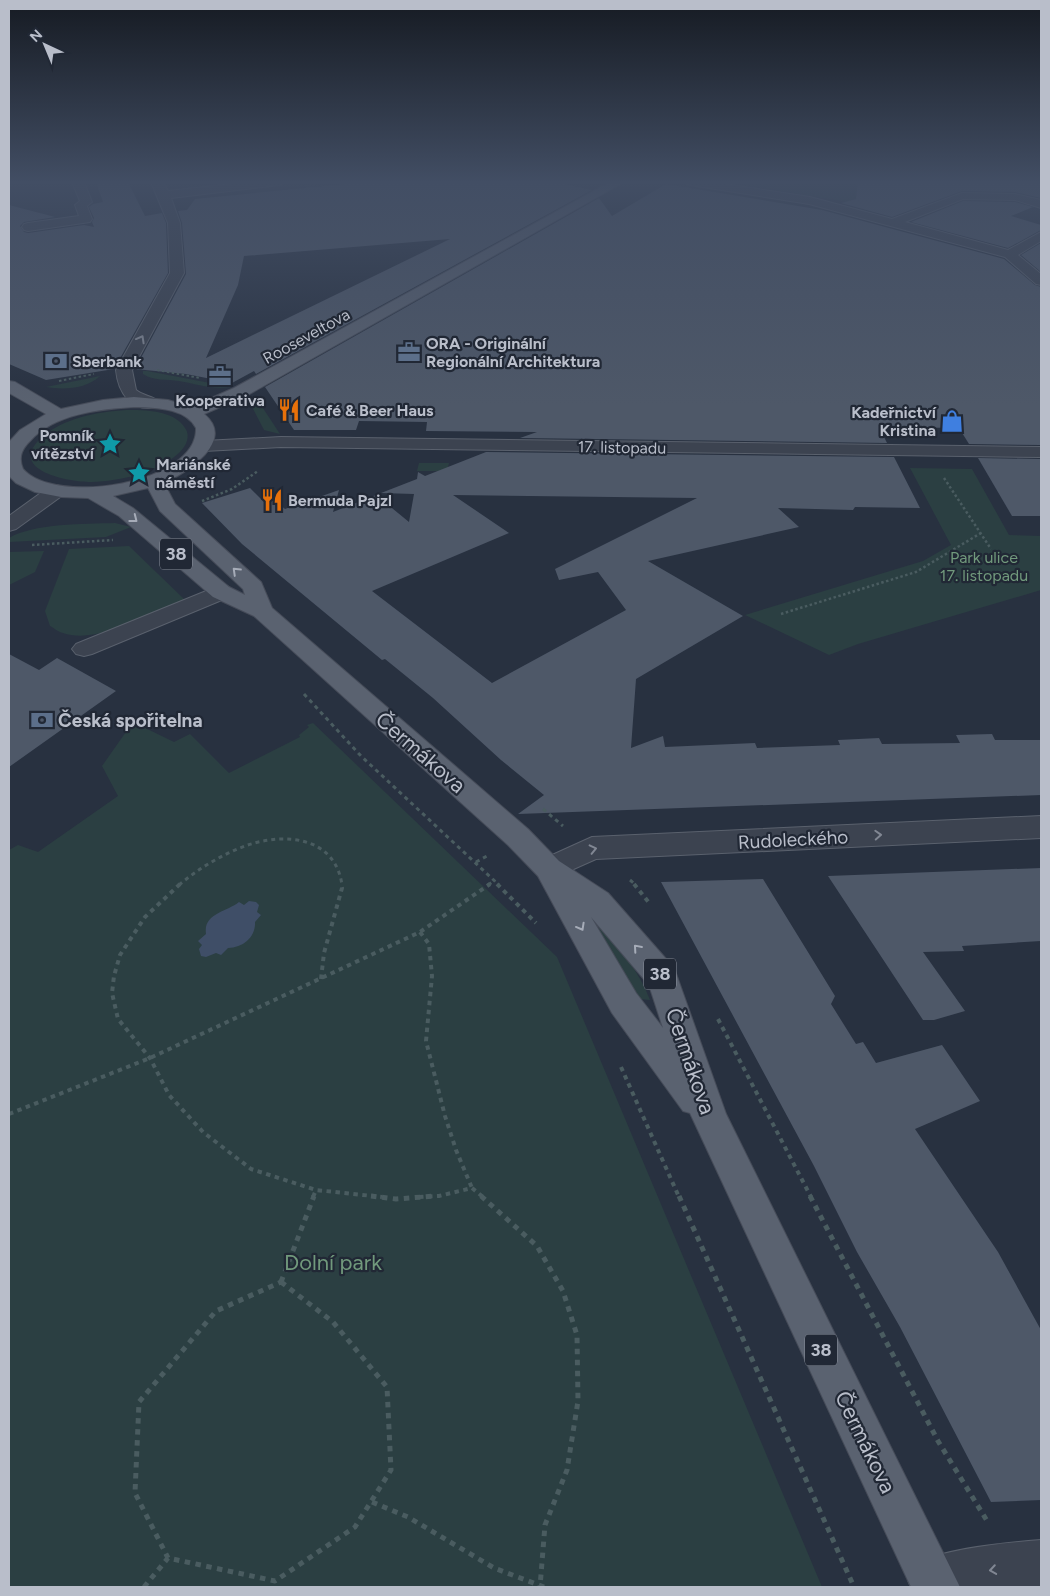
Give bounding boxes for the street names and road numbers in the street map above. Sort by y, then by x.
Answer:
street label: Rooseveltova [260,305,353,368]
street label: 17. listopadu [578,437,666,458]
road number: 38 [160,538,192,570]
street label: Čermákova [370,706,471,799]
street label: Rudoleckého [737,825,849,854]
road number: 38 [644,959,676,990]
street label: Čermákova [660,1005,721,1118]
road number: 38 [805,1334,837,1366]
street label: Čermákova [829,1387,902,1498]

